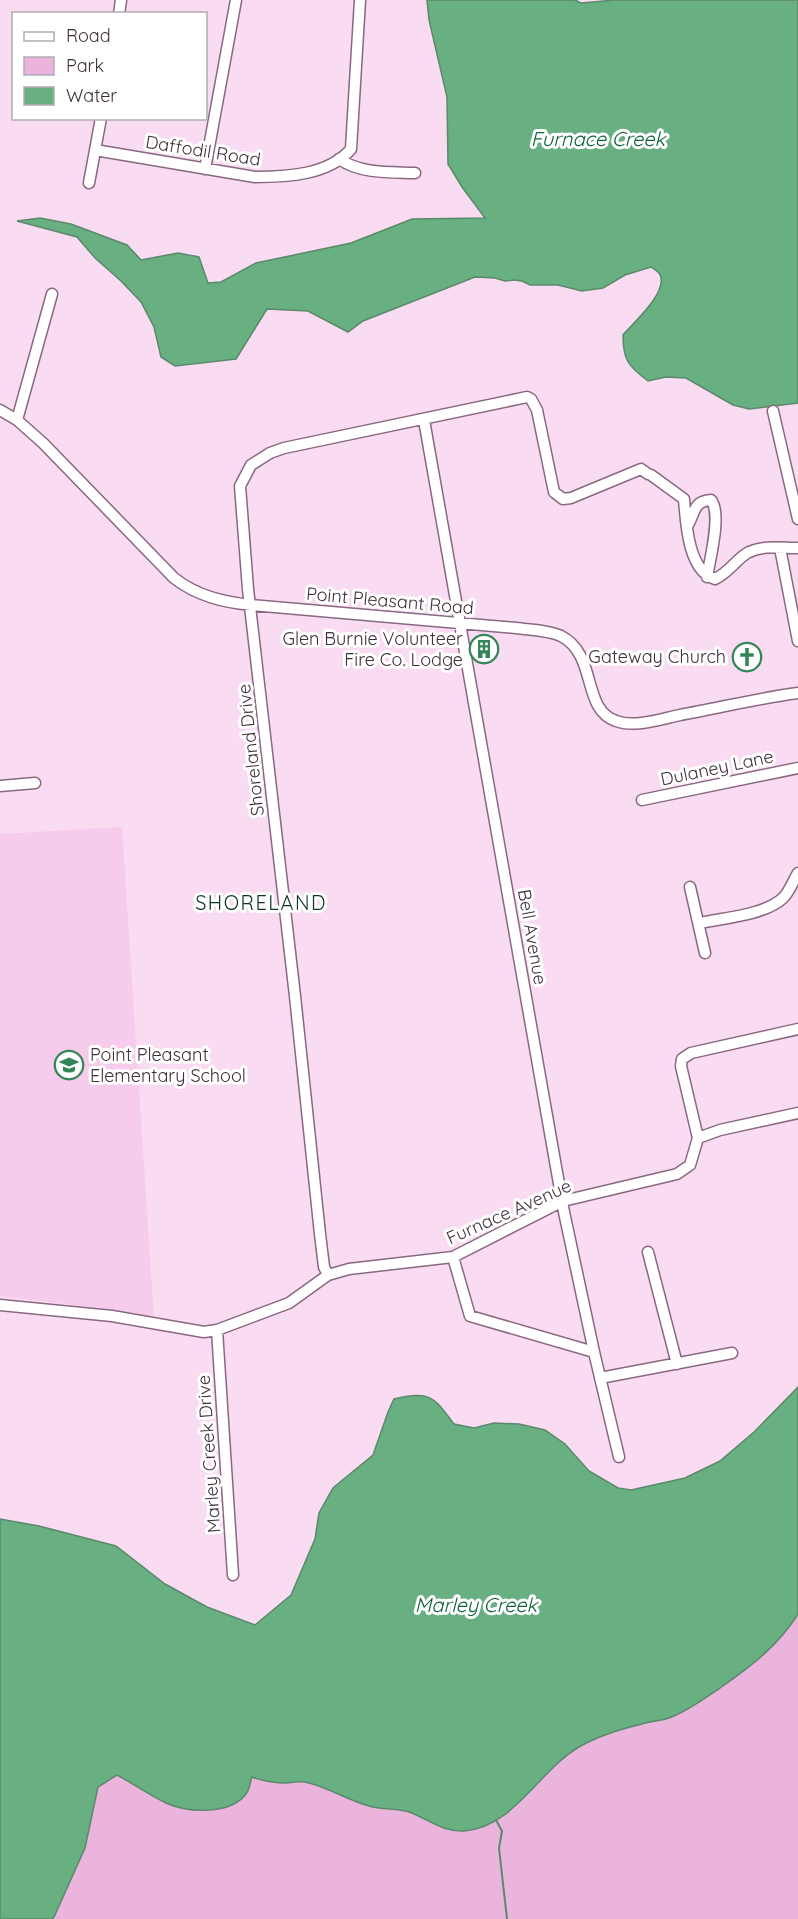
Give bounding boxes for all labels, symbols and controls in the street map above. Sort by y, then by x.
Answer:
legend [12,12,207,120]
text: Road [66,24,111,47]
text: Park [66,54,104,77]
text: Water [66,84,117,107]
water label: Furnace Creek [531,126,668,151]
street label: Daffodil Road [144,130,262,171]
street label: Point Pleasant Road [305,582,475,619]
place label: Glen Burnie Volunteer Fire Co. Lodge [282,627,463,671]
building icon: Glen Burnie Volunteer Fire Co. Lodge [468,633,500,665]
church icon: Gateway Church [731,641,763,673]
place label: Gateway Church [588,645,726,668]
street label: Shoreland Drive [232,683,269,817]
street label: Dulaney Lane [658,744,775,791]
street label: Bell Avenue [513,887,552,986]
district label: SHORELAND [195,890,327,915]
place label: Point Pleasant Elementary School [90,1043,246,1087]
school or university icon: Point Pleasant Elementary School [53,1049,85,1081]
street label: Furnace Avenue [443,1174,575,1249]
street label: Marley Creek Drive [192,1374,225,1534]
water label: Marley Creek [415,1592,539,1617]

